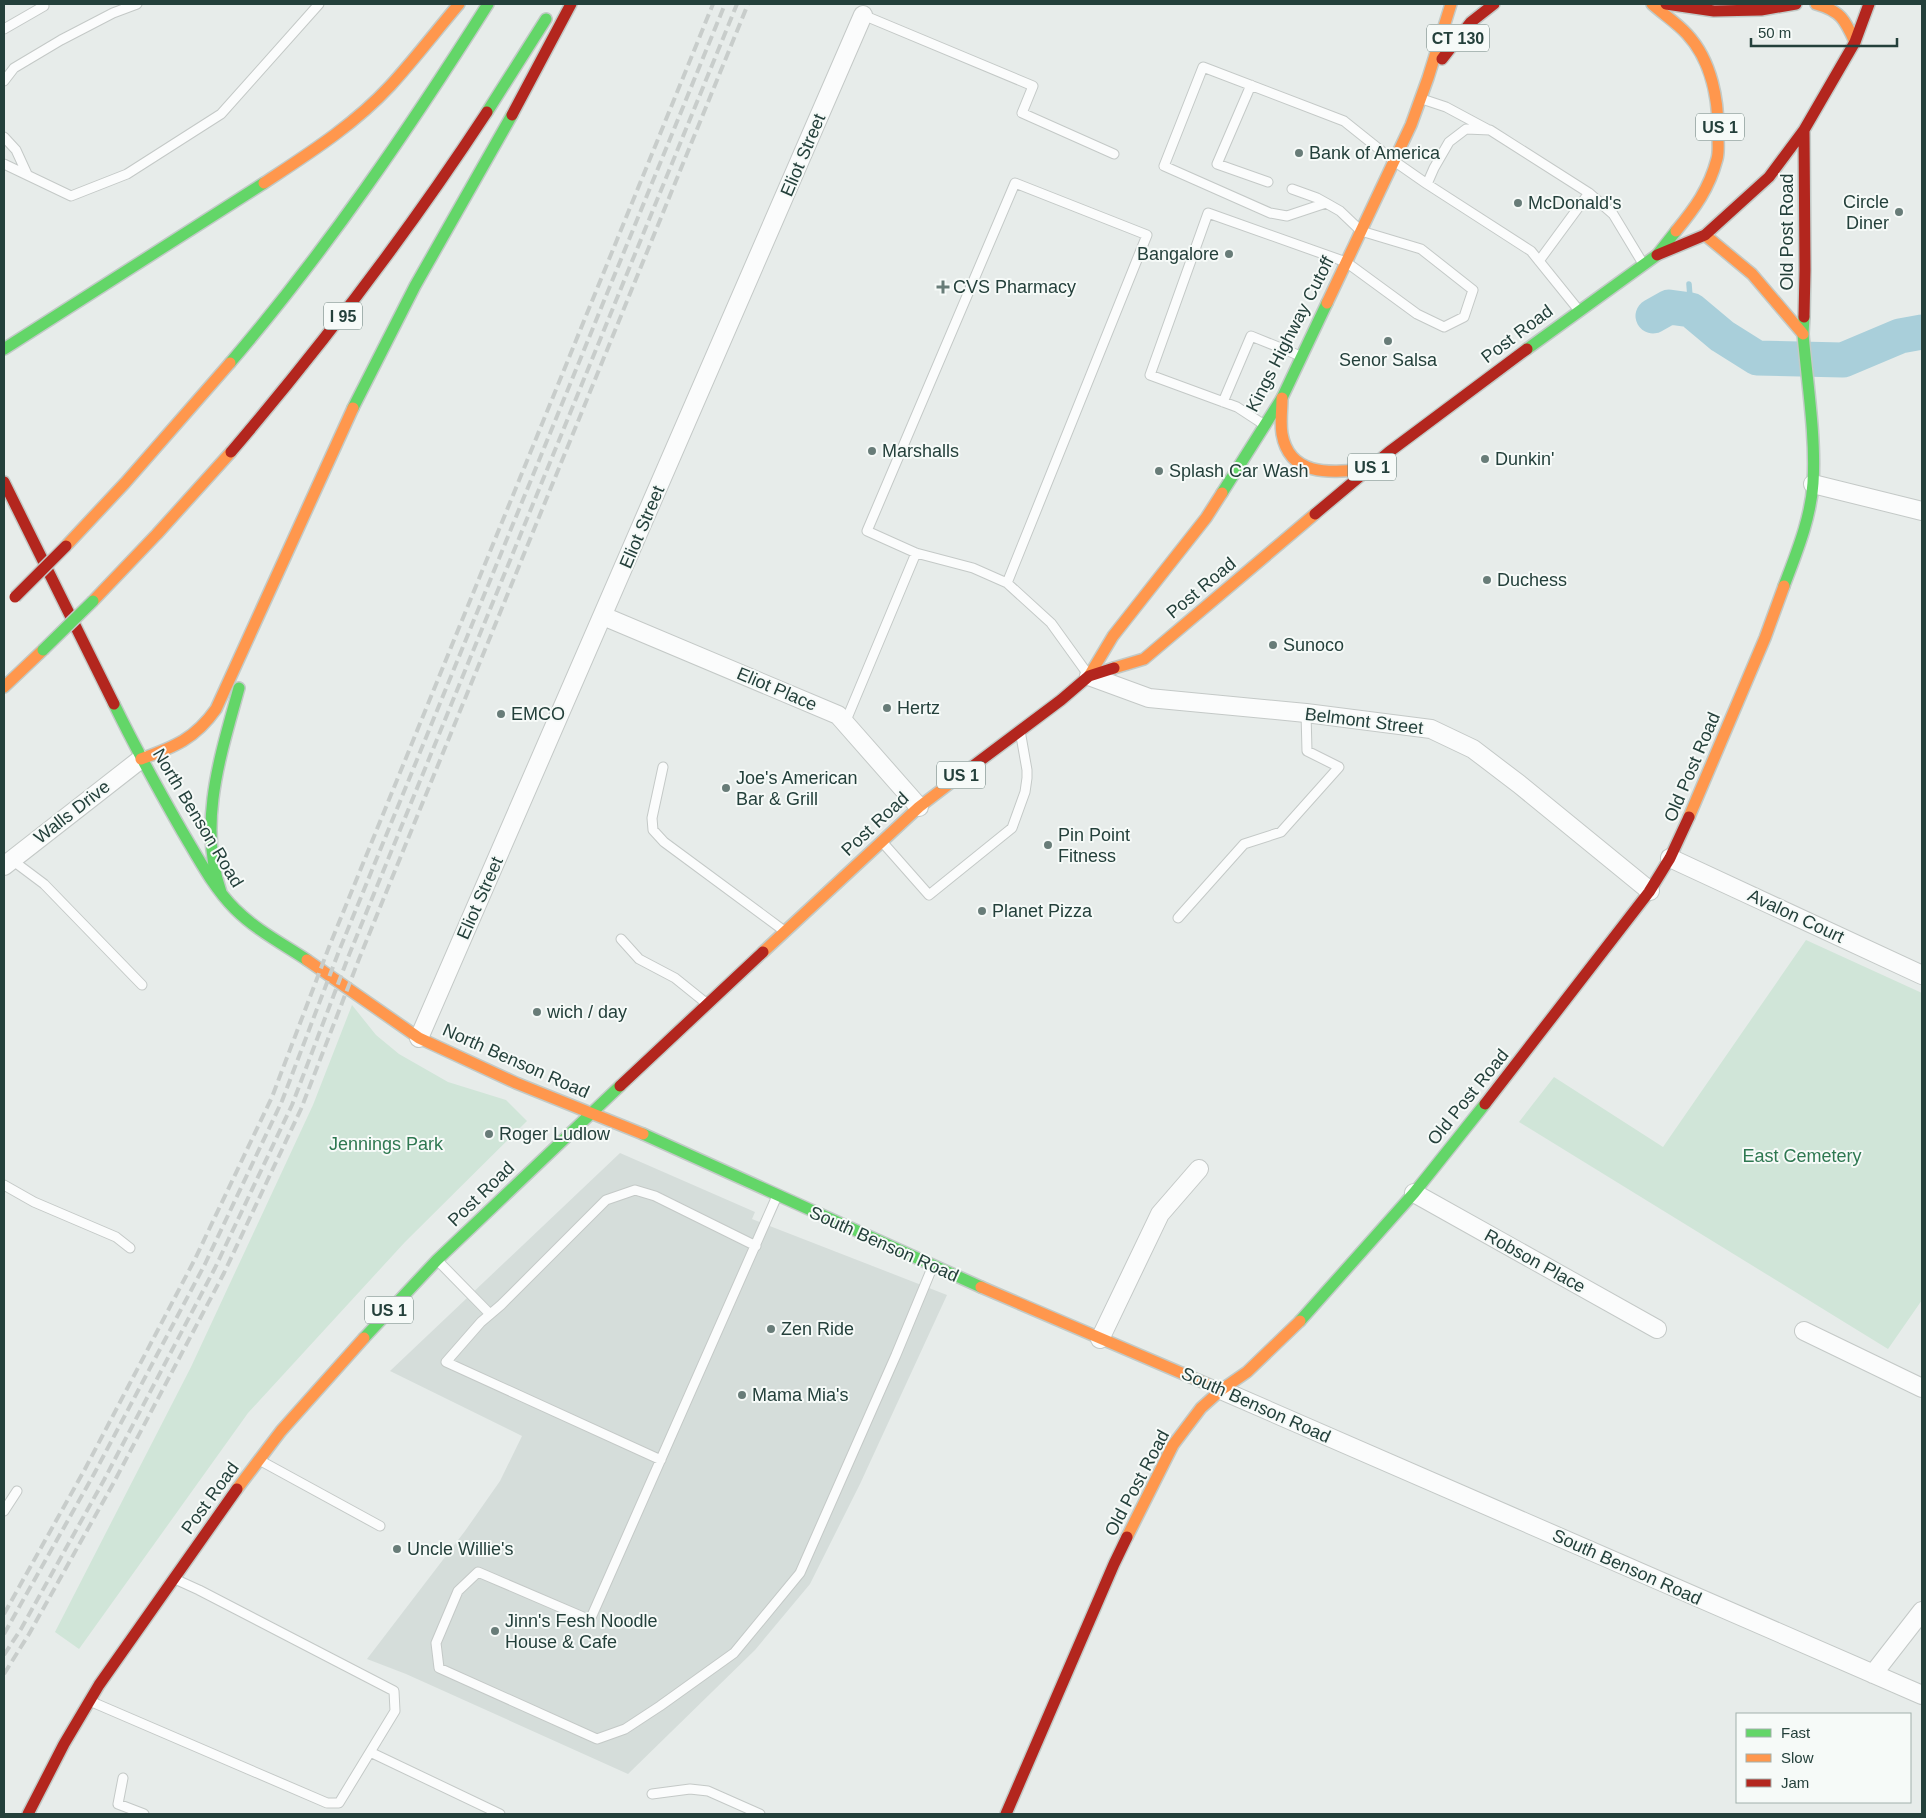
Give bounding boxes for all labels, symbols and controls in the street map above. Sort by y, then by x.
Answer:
scale bar [1751,15,1897,47]
road number: CT 130 [1427,24,1489,52]
text: 50 m [1758,24,1791,41]
street label: Eliot Street [777,111,829,199]
road number: US 1 [1696,114,1744,140]
place label: Bank of America [1309,143,1441,163]
marker: Bank of America [1293,147,1305,159]
street label: Old Post Road [1777,173,1797,291]
place label: Circle Diner [1843,192,1889,233]
place label: McDonald's [1528,193,1621,213]
marker: McDonald's [1512,197,1524,209]
marker: Circle Diner [1893,206,1905,218]
place label: Bangalore [1137,244,1219,264]
marker: Bangalore [1223,248,1235,260]
street label: Kings Highway Cutoff [1242,252,1338,415]
place label: CVS Pharmacy [953,277,1076,297]
marker: CVS Pharmacy [937,281,949,293]
street label: Post Road [1477,301,1557,367]
road number: I 95 [324,302,362,330]
marker: Senor Salsa [1382,335,1394,347]
place label: Senor Salsa [1339,350,1438,370]
place label: Marshalls [882,441,959,461]
marker: Marshalls [866,445,878,457]
place label: Dunkin' [1495,449,1554,469]
marker: Dunkin' [1479,453,1491,465]
road number: US 1 [1348,454,1396,481]
place label: Splash Car Wash [1169,461,1308,481]
marker: Splash Car Wash [1153,465,1165,477]
street label: Eliot Street [616,483,668,571]
street label: Post Road [1162,553,1240,623]
place label: Duchess [1497,570,1567,590]
marker: Duchess [1481,574,1493,586]
place label: Sunoco [1283,635,1344,655]
marker: Sunoco [1267,639,1279,651]
street label: Eliot Place [734,663,820,715]
place label: Hertz [897,698,940,718]
marker: Hertz [881,702,893,714]
place label: EMCO [511,704,565,724]
street label: Belmont Street [1304,704,1424,738]
marker: EMCO [495,708,507,720]
street label: Old Post Road [1660,709,1724,825]
street label: North Benson Road [149,745,247,891]
road number: US 1 [937,762,985,788]
place label: Joe's American Bar & Grill [736,768,858,809]
street label: Walls Drive [30,776,114,848]
marker: Joe's American Bar & Grill [720,782,732,794]
street label: Post Road [837,788,913,860]
place label: Pin Point Fitness [1058,825,1130,866]
marker: Pin Point Fitness [1042,839,1054,851]
street label: Eliot Street [453,854,507,942]
street label: Avalon Court [1745,885,1847,947]
place label: Planet Pizza [992,901,1093,921]
marker: Planet Pizza [976,905,988,917]
place label: wich / day [546,1002,627,1022]
marker: wich / day [531,1006,543,1018]
street label: North Benson Road [440,1020,592,1102]
street label: Old Post Road [1423,1045,1513,1149]
place label: Roger Ludlow [499,1124,611,1144]
marker: Roger Ludlow [483,1128,495,1140]
park label: Jennings Park [329,1134,444,1154]
park label: East Cemetery [1742,1146,1862,1166]
street label: Post Road [444,1158,518,1230]
street label: South Benson Road [806,1202,962,1286]
street label: Robson Place [1481,1225,1589,1297]
road number: US 1 [365,1296,413,1324]
place label: Zen Ride [781,1319,854,1339]
marker: Zen Ride [765,1323,777,1335]
street label: South Benson Road [1178,1363,1334,1447]
place label: Mama Mia's [752,1385,848,1405]
marker: Mama Mia's [736,1389,748,1401]
street label: Old Post Road [1101,1427,1173,1539]
street label: Post Road [177,1458,243,1538]
street label: South Benson Road [1549,1525,1705,1609]
place label: Uncle Willie's [407,1539,513,1559]
marker: Uncle Willie's [391,1543,403,1555]
place label: Jinn's Fesh Noodle House & Cafe [505,1611,658,1652]
marker: Jinn's Fesh Noodle House & Cafe [489,1625,501,1637]
legend [1736,1713,1911,1803]
text: Fast [1781,1724,1811,1741]
text: Slow [1781,1749,1814,1766]
text: Jam [1781,1774,1809,1791]

